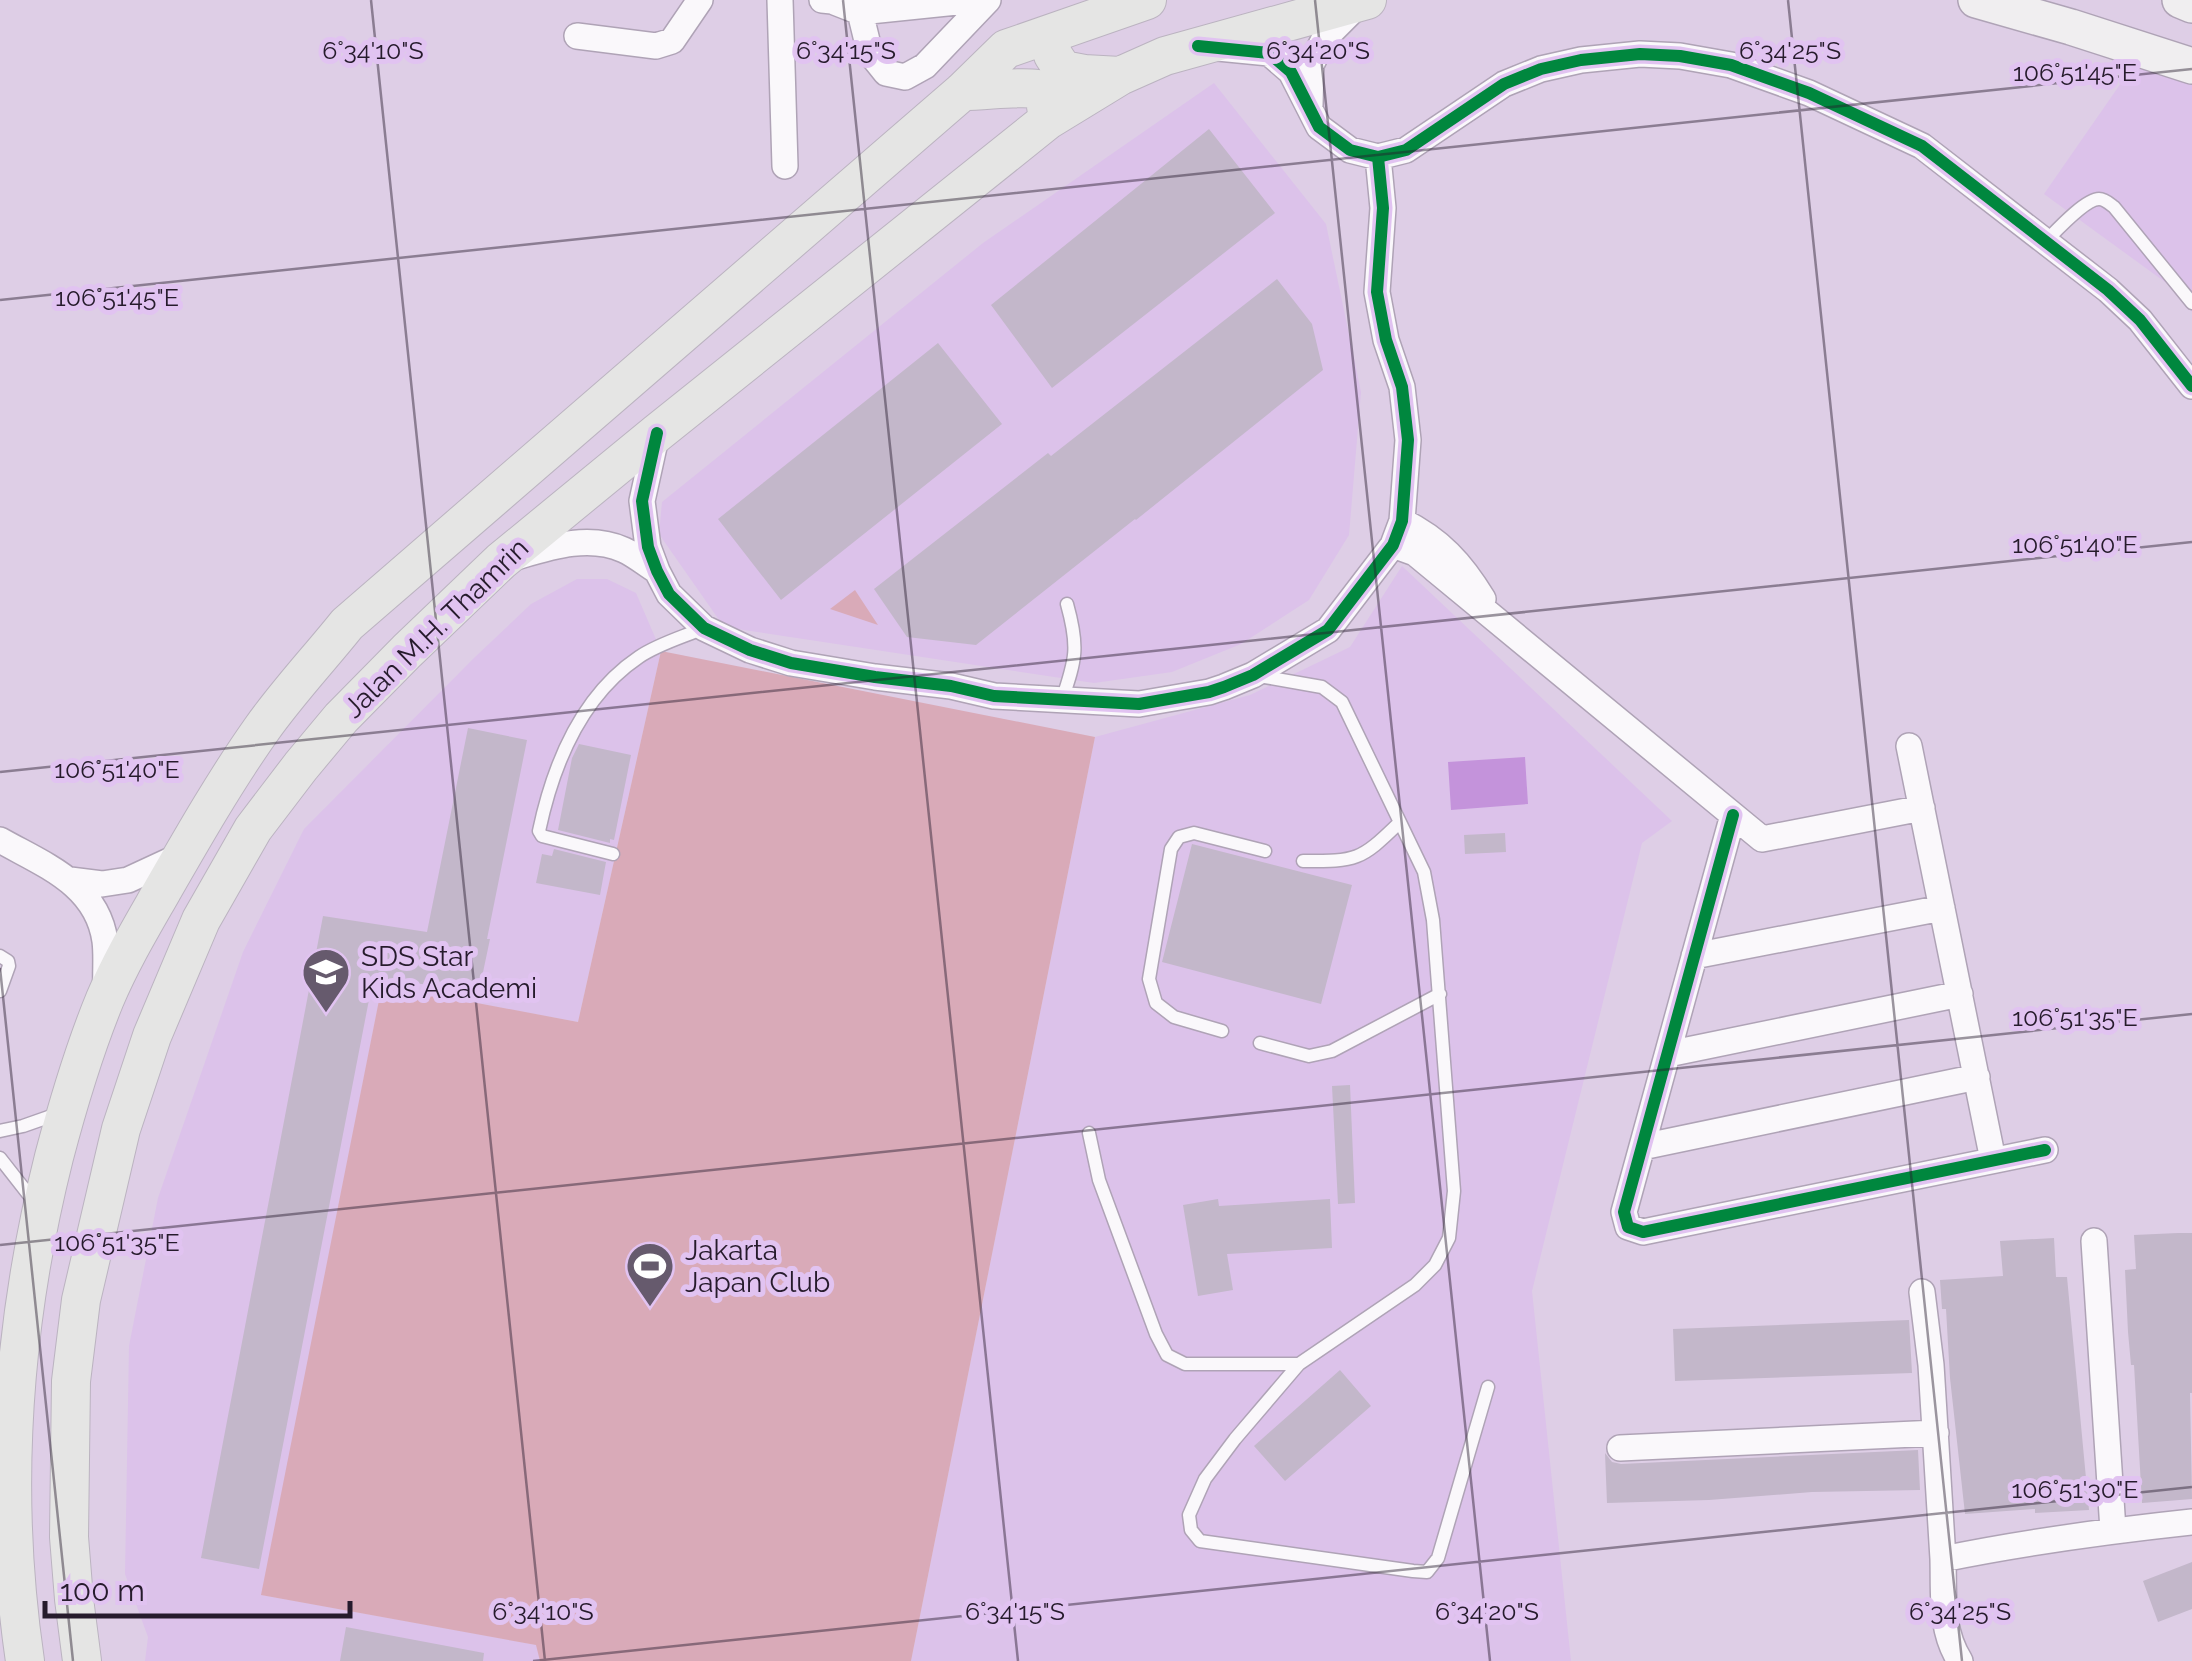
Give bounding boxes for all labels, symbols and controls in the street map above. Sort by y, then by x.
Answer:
text: 6°34'10"S [322,35,424,65]
text: 6°34'15"S [796,35,896,65]
text: 6°34'20"S [1266,35,1370,65]
text: 6°34'25"S [1739,35,1841,65]
text: 106°51'45"E [2013,57,2137,87]
text: 106°51'45"E [55,282,179,312]
text: 106°51'40"E [2012,529,2138,559]
street label: Jalan M.H. Thamrin [337,532,535,724]
text: 106°51'40"E [54,754,180,784]
place label: SDS Star Kids Academi [361,940,537,1005]
school or university icon: SDS Star Kids Academi [300,946,352,1014]
text: 106°51'35"E [2012,1002,2138,1032]
text: 106°51'35"E [54,1227,180,1257]
place label: Jakarta Japan Club [685,1234,830,1299]
sports icon: Jakarta Japan Club [624,1240,676,1308]
text: 106°51'30"E [2012,1474,2138,1504]
scale bar [45,1556,350,1618]
text: 100 m [60,1573,145,1608]
text: 6°34'10"S [492,1596,594,1626]
text: 6°34'15"S [965,1596,1065,1626]
text: 6°34'20"S [1435,1596,1539,1626]
text: 6°34'25"S [1909,1596,2011,1626]

